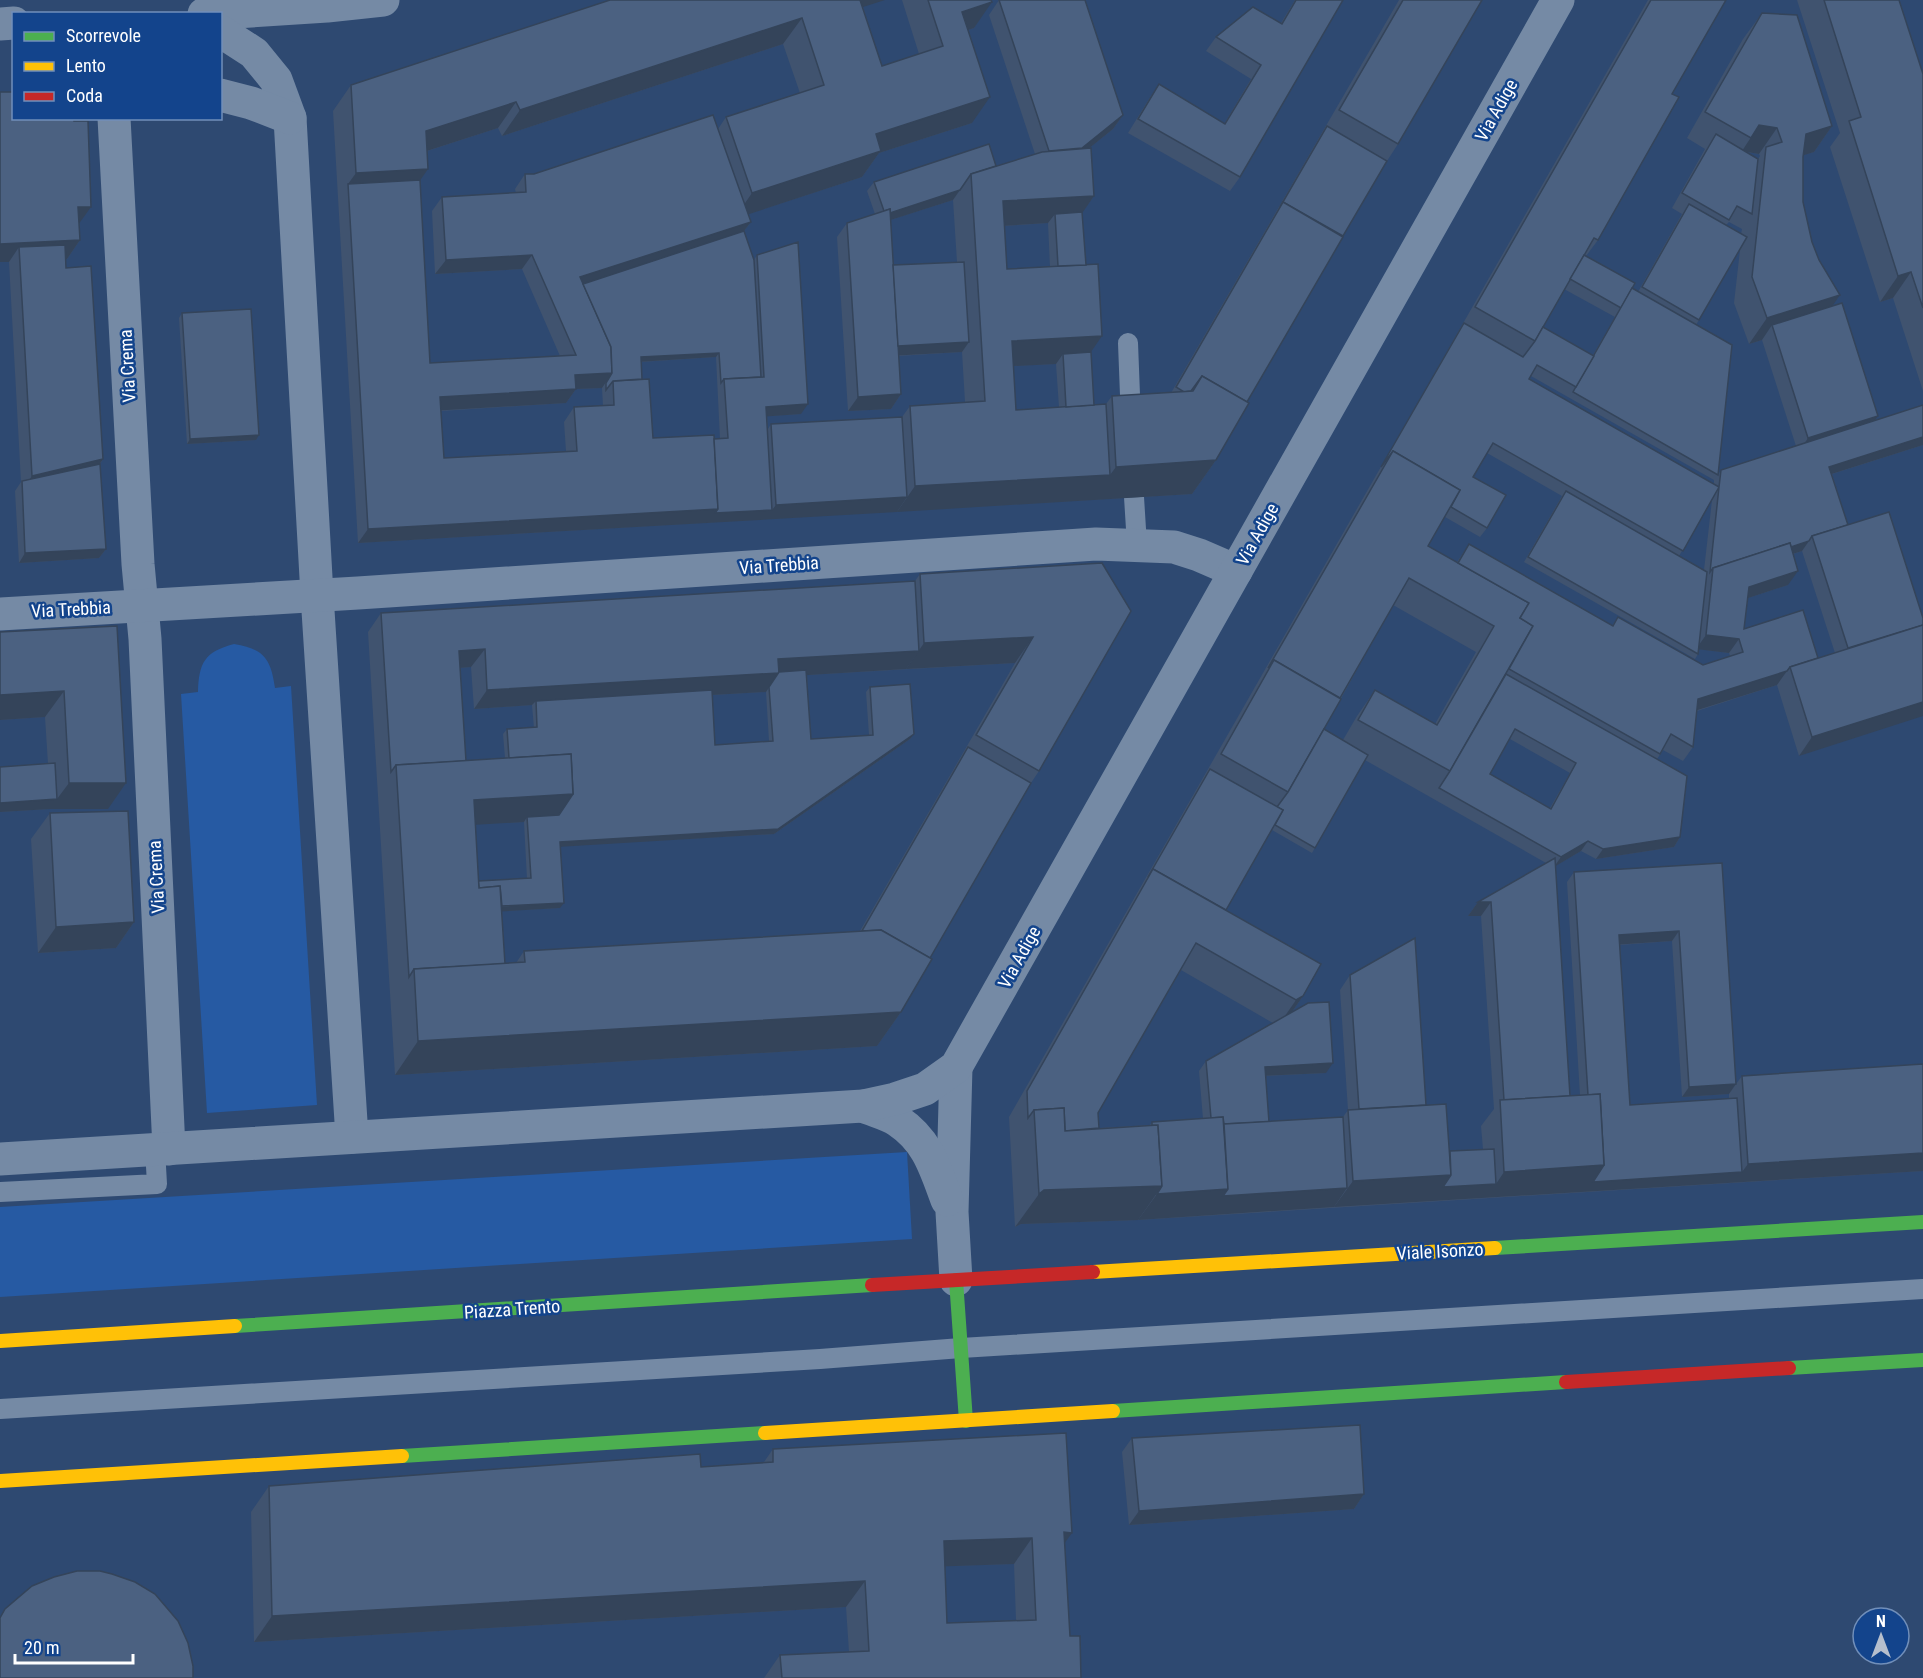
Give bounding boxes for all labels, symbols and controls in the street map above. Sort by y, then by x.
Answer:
legend [12,12,222,120]
text: Scorrevole [66,25,141,46]
text: Lento [66,55,106,76]
street label: Via Adige [1470,75,1522,145]
text: Coda [66,85,103,106]
street label: Via Crema [115,329,139,403]
street label: Via Adige [1231,499,1283,569]
street label: Via Trebbia [739,552,819,578]
street label: Via Trebbia [31,596,111,622]
street label: Via Crema [144,840,168,914]
street label: Via Adige [993,922,1045,992]
street label: Viale Isonzo [1396,1238,1484,1264]
street label: Piazza Trento [463,1295,561,1323]
north arrow [1851,1606,1911,1666]
text: N [1876,1612,1886,1631]
scale bar [15,1627,134,1665]
text: 20 m [24,1637,59,1658]

